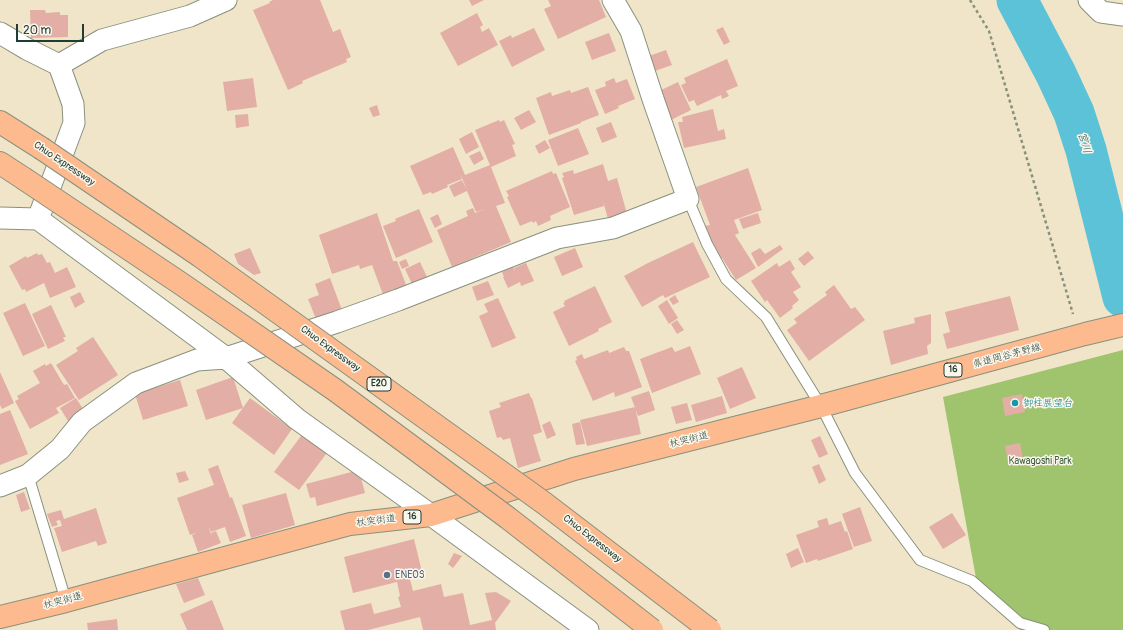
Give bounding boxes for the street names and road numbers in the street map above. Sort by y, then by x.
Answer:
street label: Chuo Expressway [31,139,97,189]
street label: Chuo Expressway [298,323,362,375]
street label: 県道岡谷茅野線 [972,341,1042,371]
road number: 16 [944,363,962,377]
road number: E20 [367,377,391,391]
street label: 杖突街道 [668,429,710,451]
road number: 16 [403,510,421,524]
street label: Chuo Expressway [560,512,624,566]
street label: 杖突街道 [355,513,397,529]
street label: 杖突街道 [42,590,84,612]

